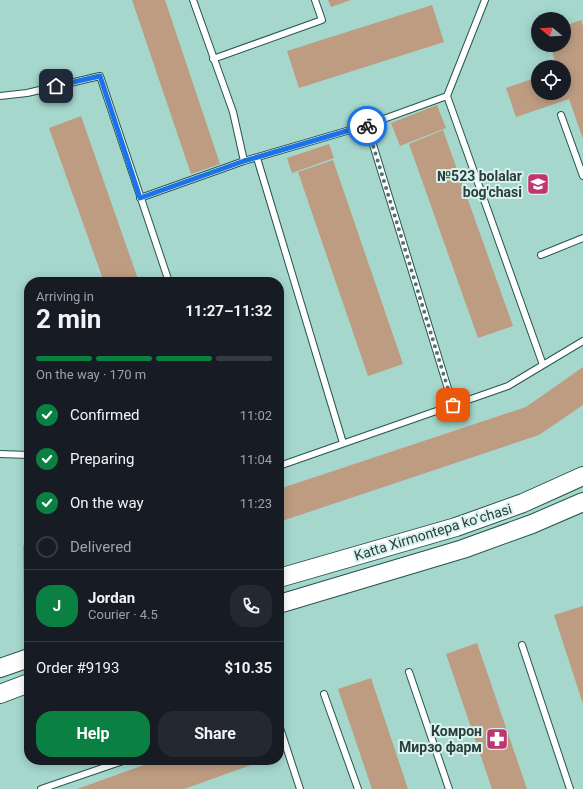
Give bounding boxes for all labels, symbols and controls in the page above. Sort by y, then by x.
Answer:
north arrow [531,12,571,52]
map controls [531,12,571,100]
button: locate [531,60,571,100]
pin [39,69,73,103]
icon: home [45,75,67,97]
courier [347,106,387,146]
icon: bike [356,115,378,137]
place label: №523 bolalar bog'chasi [437,168,522,200]
school or university icon: №523 bolalar bog'chasi [525,171,551,197]
text: Arriving in [36,289,94,304]
text: 11:27–11:32 [185,302,272,320]
text: 2 min [36,304,101,334]
text: On the way · 170 m [36,367,146,382]
pin [436,388,470,422]
icon: bag [442,394,464,416]
icon: check [36,404,58,426]
text: Confirmed [70,406,140,424]
text: 11:02 [240,408,272,423]
icon: check [36,448,58,470]
text: Preparing [70,450,134,468]
text: 11:04 [240,452,272,467]
icon: check [36,492,58,514]
text: On the way [70,494,144,512]
text: 11:23 [240,496,272,511]
street label: Katta Xirmontepa koʻchasi [352,500,514,564]
text: Delivered [70,538,132,556]
button: phone [230,585,272,627]
text: Jordan [88,589,135,607]
text: J [53,597,61,615]
text: Courier · 4.5 [88,607,158,622]
text: Order #9193 [36,659,119,677]
text: $10.35 [225,659,272,677]
button: Help [36,711,150,757]
button: Share [158,711,272,757]
place label: Комрон Мирзо фарм [399,723,482,755]
pharmacy icon: Комрон Мирзо фарм [484,726,510,752]

